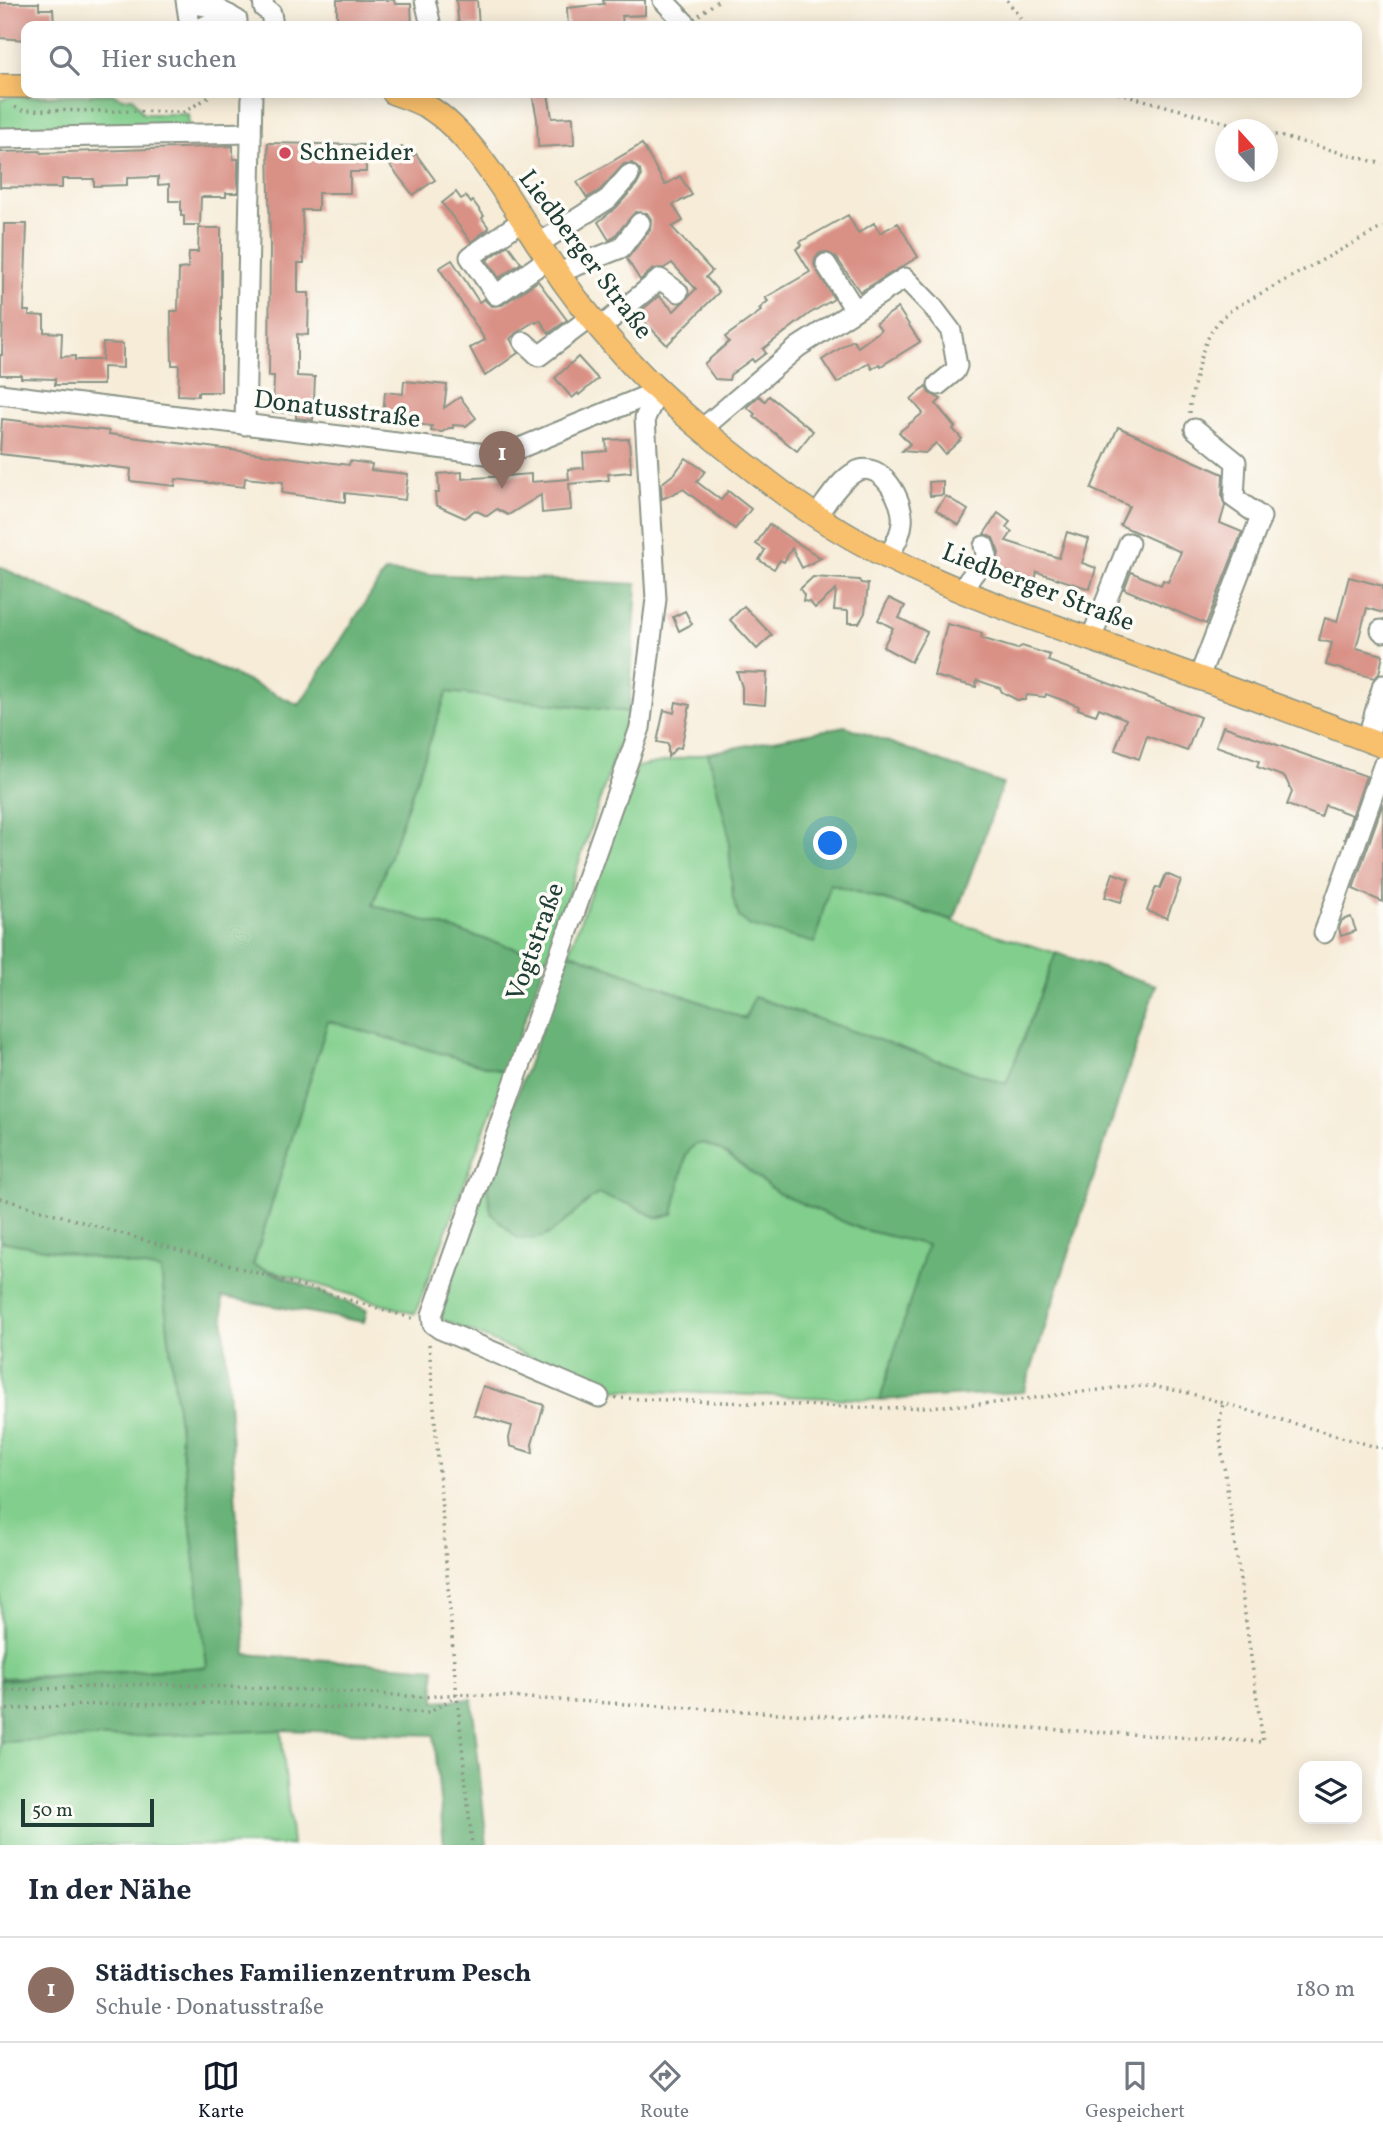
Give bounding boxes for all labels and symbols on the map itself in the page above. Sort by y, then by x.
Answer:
north arrow [1215,119,1278,182]
place label: Schneider [299,135,413,171]
marker: Schneider [277,145,293,161]
street label: Liedberger Straße [509,163,661,347]
street label: Donatusstraße [252,382,422,438]
pin: 1 [479,431,525,489]
street label: Liedberger Straße [936,535,1140,641]
your location [813,826,847,860]
street label: Vogtstraße [498,878,574,1006]
scale bar [21,1796,154,1828]

